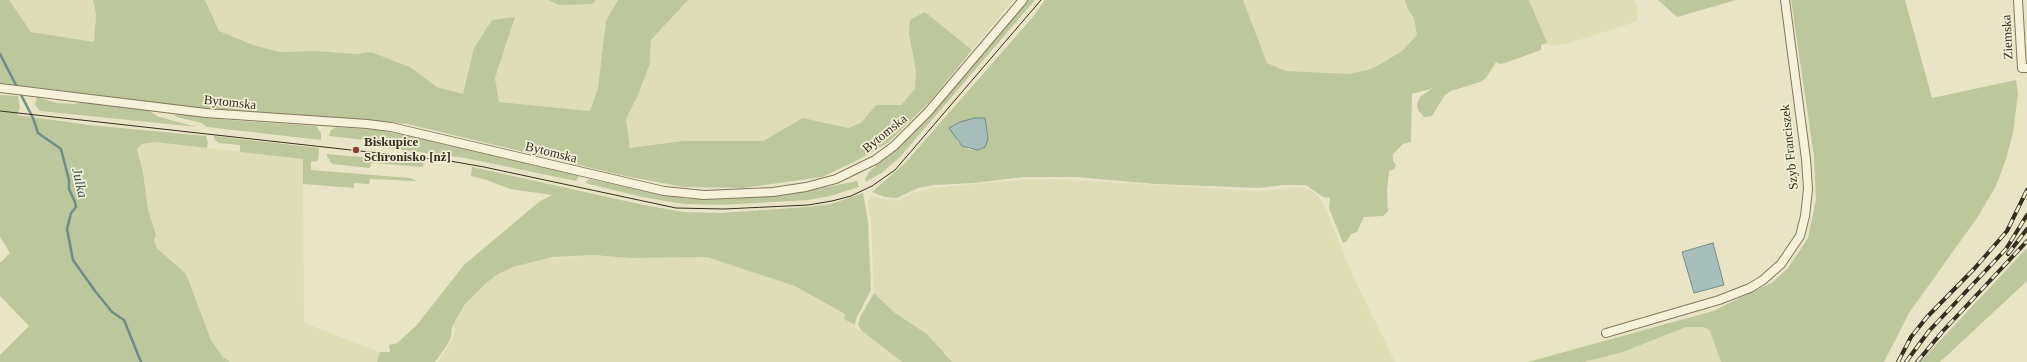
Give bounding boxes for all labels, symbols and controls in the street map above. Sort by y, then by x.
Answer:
street label: Ziemska [1999,14,2017,60]
street label: Bytomska [203,92,257,114]
street label: Szyb Franciszek [1778,104,1802,190]
street label: Bytomska [860,111,910,157]
place label: Biskupice Schronisko [nż] [364,135,451,166]
street label: Bytomska [524,139,578,167]
marker: Biskupice Schronisko [nż] [351,145,361,155]
water label: Julka [67,166,91,200]

